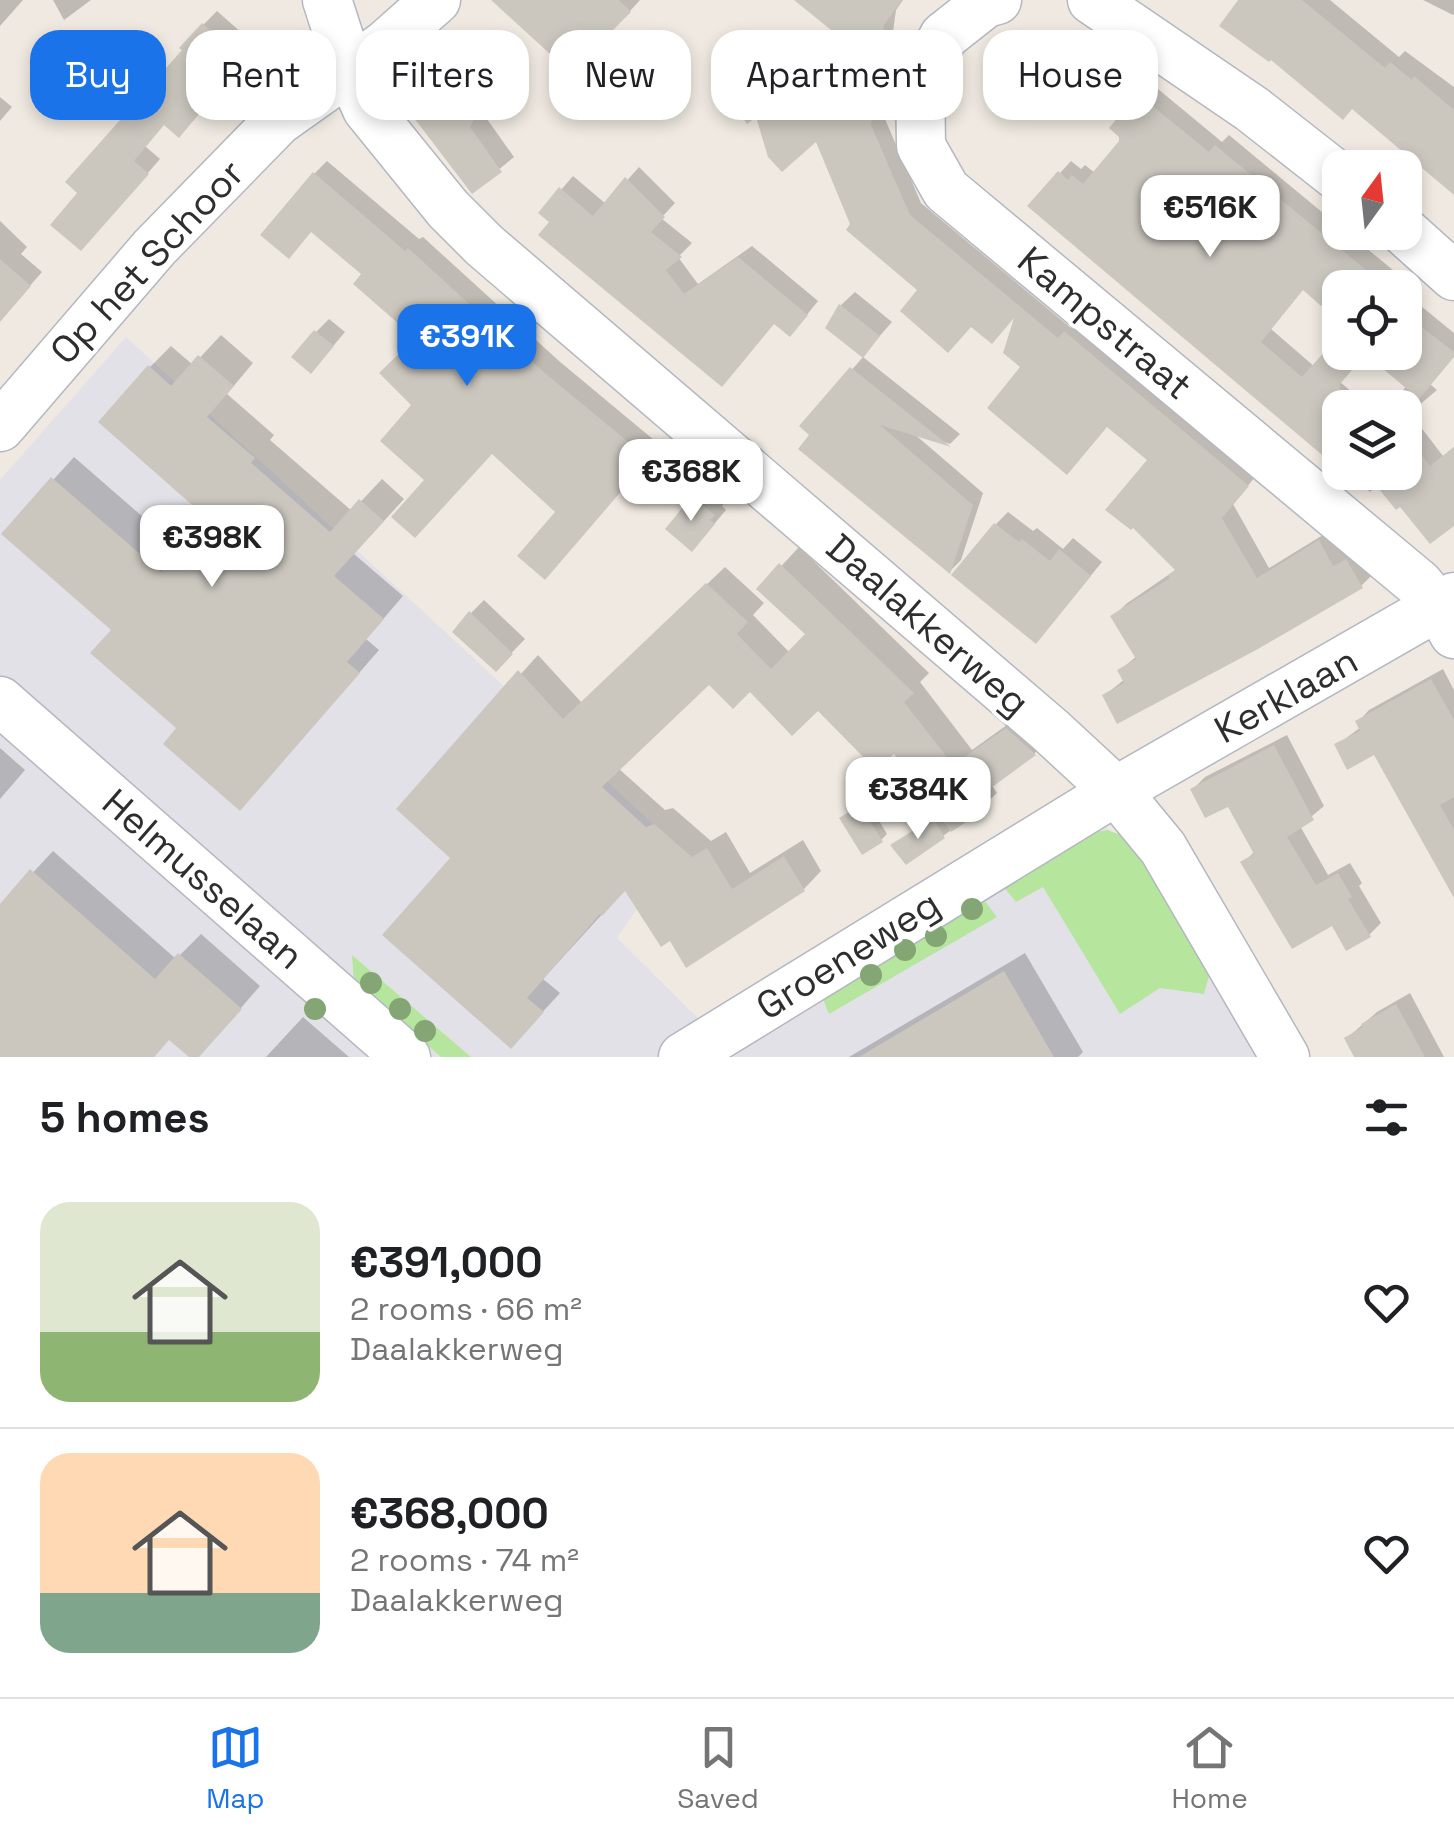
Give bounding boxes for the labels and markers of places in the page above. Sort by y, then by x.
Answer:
pin: €516K [1140,175,1280,260]
pin: €391K [397,304,537,389]
pin: €368K [621,439,761,524]
pin: €398K [142,505,282,590]
pin: €384K [848,757,988,842]

